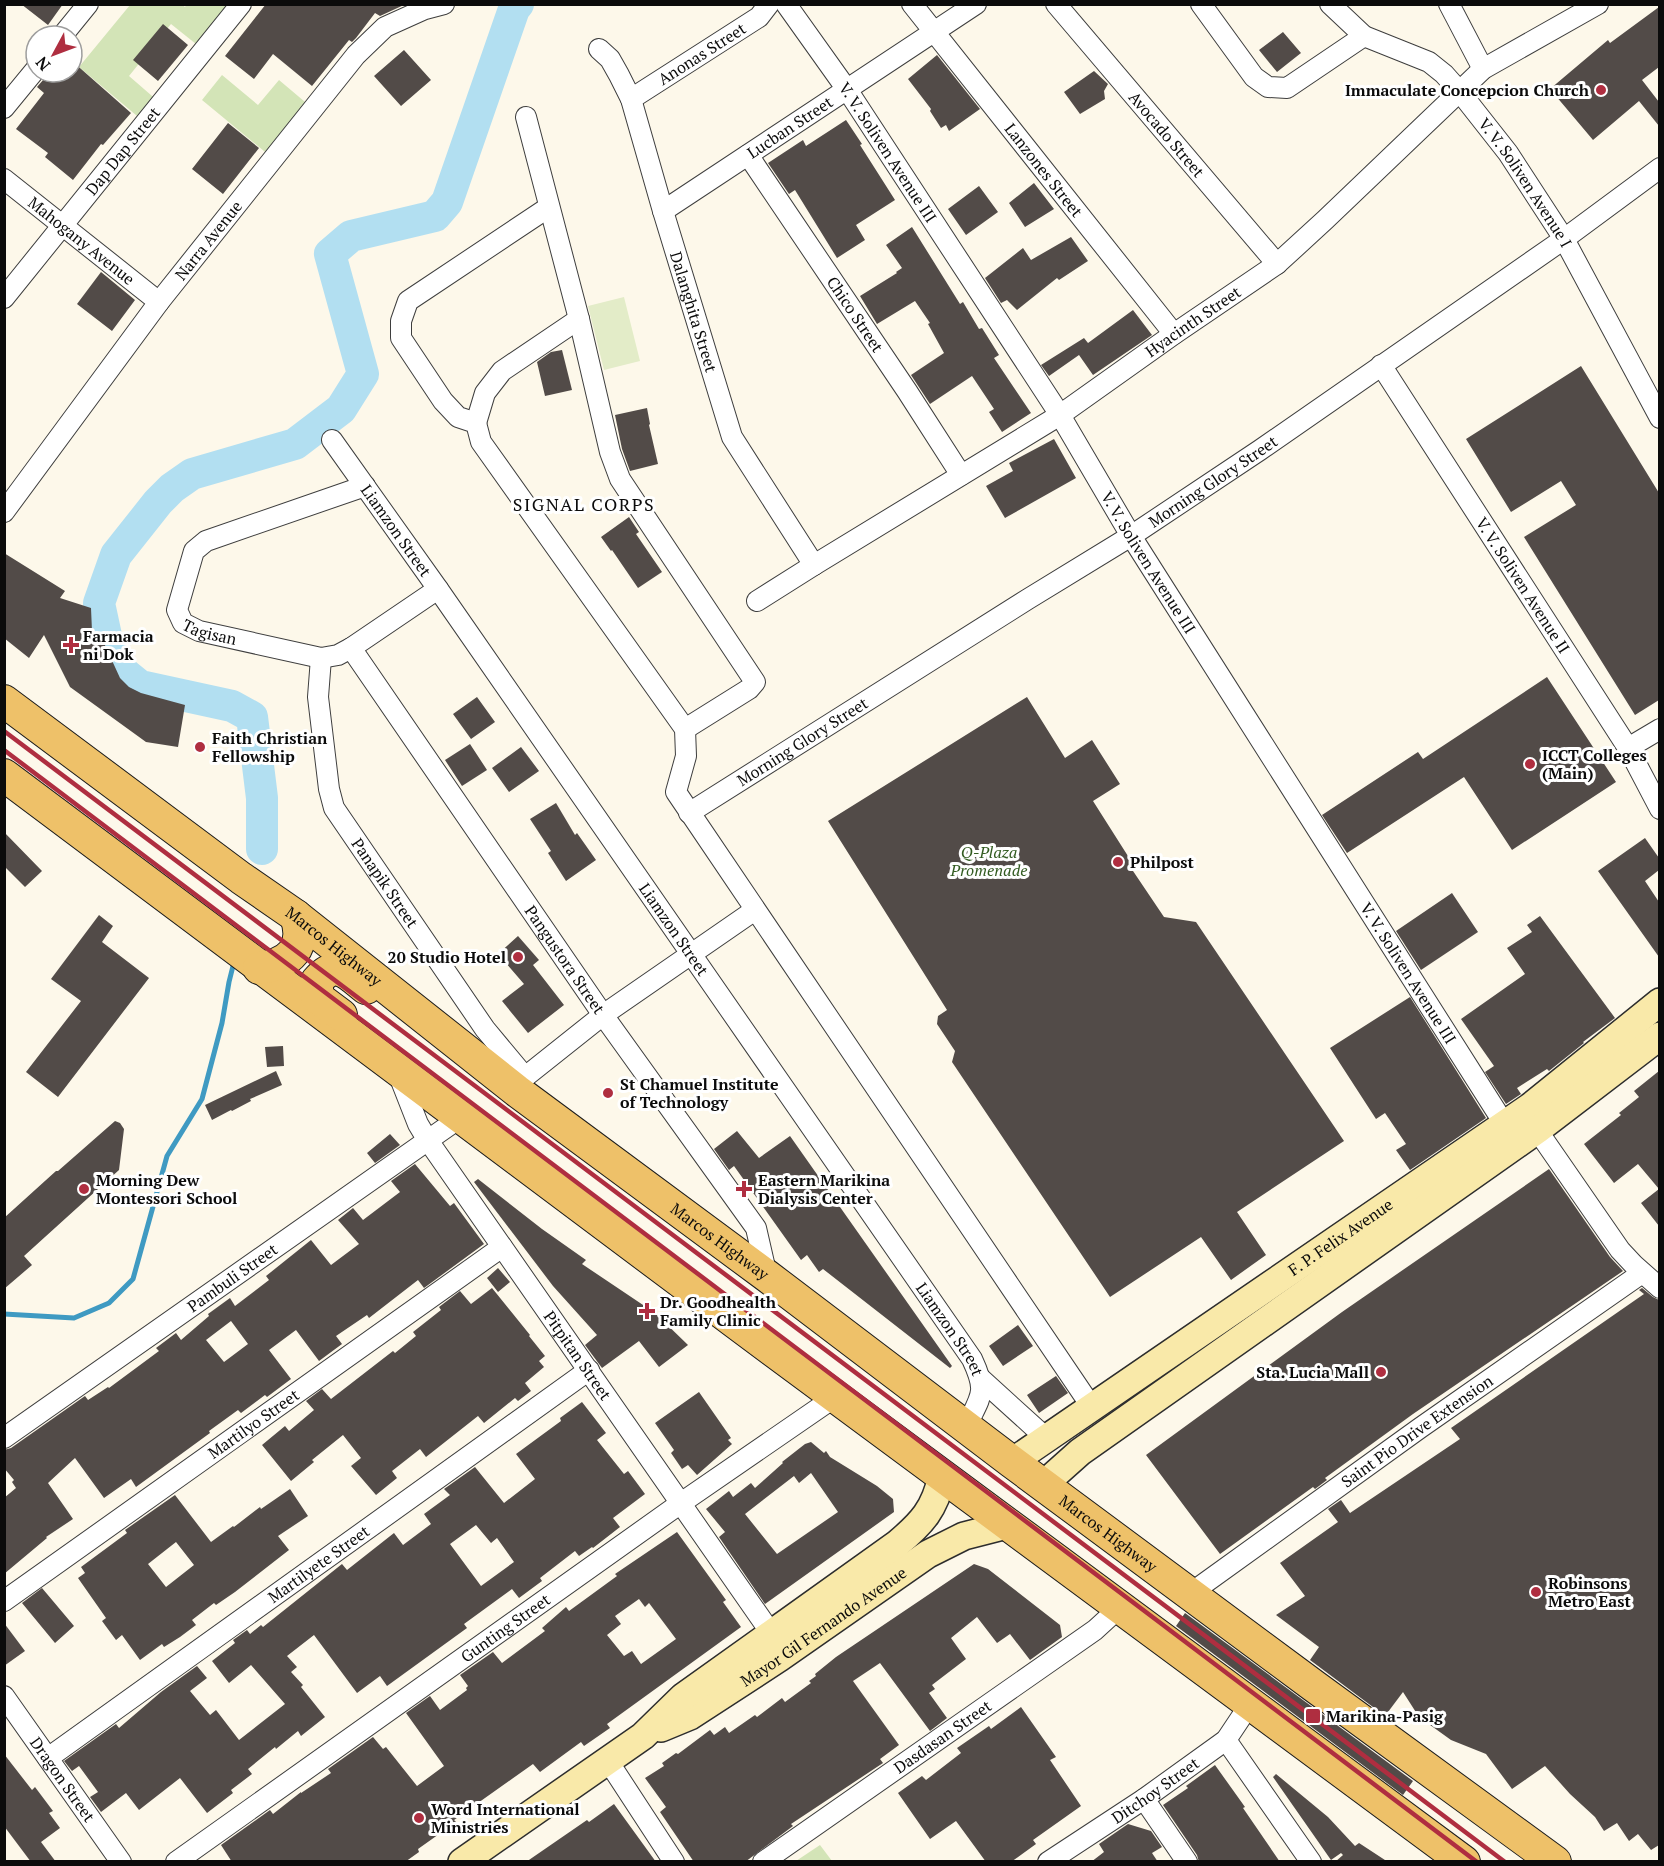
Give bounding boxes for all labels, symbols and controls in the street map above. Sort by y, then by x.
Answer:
street label: Anonas Street [653,17,750,90]
north arrow [24,24,84,84]
text: N [30,52,55,76]
street label: V. V. Soliven Avenue III [834,78,942,227]
place label: Immaculate Concepcion Church [1345,79,1590,101]
marker: Immaculate Concepcion Church [1594,83,1608,97]
street label: Avocado Street [1124,87,1210,182]
street label: Lucban Street [743,91,837,163]
street label: Dap Dap Street [80,102,165,200]
street label: V. V. Soliven Avenue I [1474,113,1577,251]
street label: Lanzones Street [1000,119,1088,222]
street label: Mahogany Avenue [24,191,139,290]
street label: Narra Avenue [170,196,247,285]
street label: Dalanghita Street [665,249,723,375]
street label: Chico Street [822,272,889,357]
street label: Hyacinth Street [1141,281,1245,362]
street label: Morning Glory Street [1144,430,1282,532]
street label: Liamzon Street [356,480,437,581]
street label: V. V. Soliven Avenue III [1096,487,1201,638]
district label: SIGNAL CORPS [513,492,655,516]
street label: V. V. Soliven Avenue II [1471,513,1575,658]
street label: Tagisan [179,613,239,650]
place label: Farmacia ni Dok [83,625,154,665]
marker: Farmacia ni Dok [64,638,78,652]
street label: Morning Glory Street [733,692,872,791]
place label: Faith Christian Fellowship [212,727,328,767]
marker: Faith Christian Fellowship [193,740,207,754]
place label: ICCT Colleges (Main) [1542,744,1647,784]
marker: ICCT Colleges (Main) [1523,757,1537,771]
street label: Panapik Street [347,834,424,932]
park label: Q-Plaza Promenade [950,841,1027,881]
place label: Philpost [1130,851,1195,873]
marker: Philpost [1111,855,1125,869]
street label: Liamzon Street [634,879,714,980]
street label: V. V. Soliven Avenue III [1355,898,1462,1048]
street label: Marcos Highway [281,901,387,992]
street label: Pangustora Street [520,901,610,1018]
place label: 20 Studio Hotel [388,946,506,968]
marker: 20 Studio Hotel [511,950,525,964]
place label: St Chamuel Institute of Technology [620,1073,779,1113]
marker: St Chamuel Institute of Technology [601,1086,615,1100]
place label: Morning Dew Montessori School [96,1169,237,1209]
place label: Eastern Marikina Dialysis Center [758,1169,890,1209]
marker: Eastern Marikina Dialysis Center [735,1180,753,1198]
marker: Morning Dew Montessori School [77,1182,91,1196]
street label: F. P. Felix Avenue [1284,1193,1397,1281]
street label: Marcos Highway [666,1197,774,1285]
street label: Pambuli Street [183,1238,282,1317]
street label: Liamzon Street [911,1278,989,1379]
place label: Dr. Goodhealth Family Clinic [660,1291,777,1331]
marker: Dr. Goodhealth Family Clinic [638,1302,656,1320]
street label: Pitpitan Street [539,1306,617,1405]
place label: Sta. Lucia Mall [1256,1361,1369,1383]
marker: Sta. Lucia Mall [1374,1365,1388,1379]
street label: Saint Pio Drive Extension [1337,1369,1498,1492]
street label: Martilyo Street [203,1384,303,1464]
street label: Marcos Highway [1055,1490,1163,1578]
street label: Martilyete Street [263,1520,374,1608]
street label: Mayor Gil Fernando Avenue [736,1561,911,1691]
place label: Robinsons Metro East [1548,1572,1631,1612]
marker: Robinsons Metro East [1529,1585,1543,1599]
street label: Gunting Street [456,1588,555,1667]
street label: Dasdasan Street [889,1695,996,1778]
place label: Marikina-Pasig [1326,1705,1444,1727]
marker: Marikina-Pasig [1304,1707,1322,1725]
street label: Dragon Street [25,1733,100,1826]
street label: Ditchoy Street [1107,1752,1203,1828]
place label: Word International Ministries [431,1798,580,1838]
marker: Word International Ministries [412,1811,426,1825]

